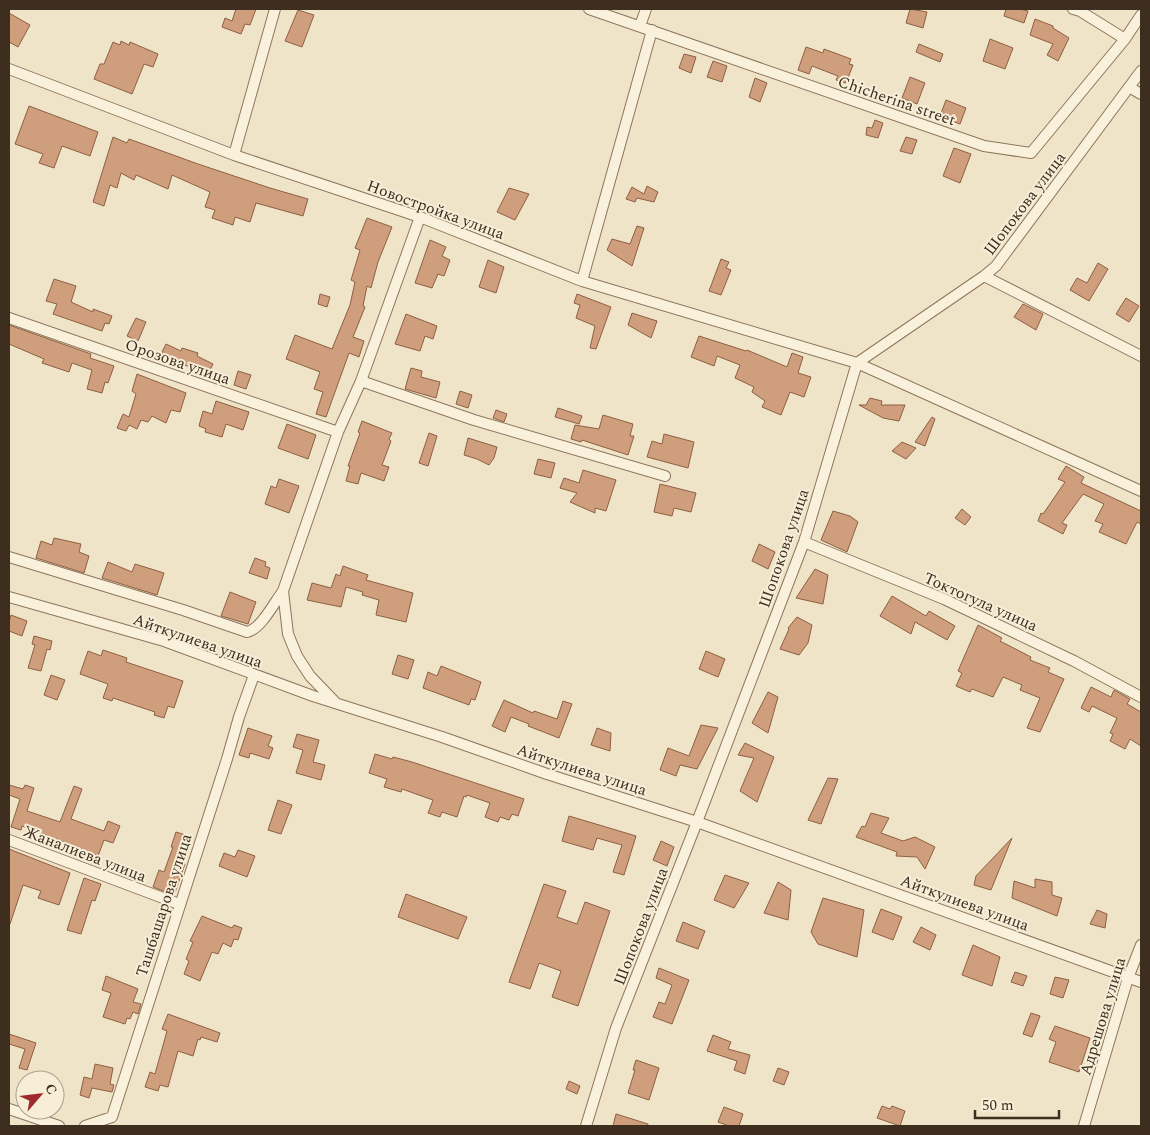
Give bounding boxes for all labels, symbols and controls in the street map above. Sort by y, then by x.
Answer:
street label: Chicherina street [835,70,959,132]
street label: Шопокова улица [978,147,1072,260]
street label: Новостройка улица [363,174,508,246]
street label: Орозова улица [122,333,234,391]
street label: Шопокова улица [752,486,816,611]
street label: Токтогула улица [920,566,1042,638]
street label: Айткулиева улица [130,608,266,674]
street label: Айткулиева улица [514,738,650,802]
street label: Жаналиева улица [20,819,150,889]
street label: Ташбашарова улица [129,830,198,980]
street label: Шопокова улица [607,864,674,989]
street label: Айткулиева улица [897,868,1033,937]
street label: Адрешова улица [1074,954,1132,1078]
north arrow [15,1070,65,1120]
text: С [39,1080,63,1098]
scale bar [975,1088,1059,1120]
text: 50 m [982,1094,1014,1117]

